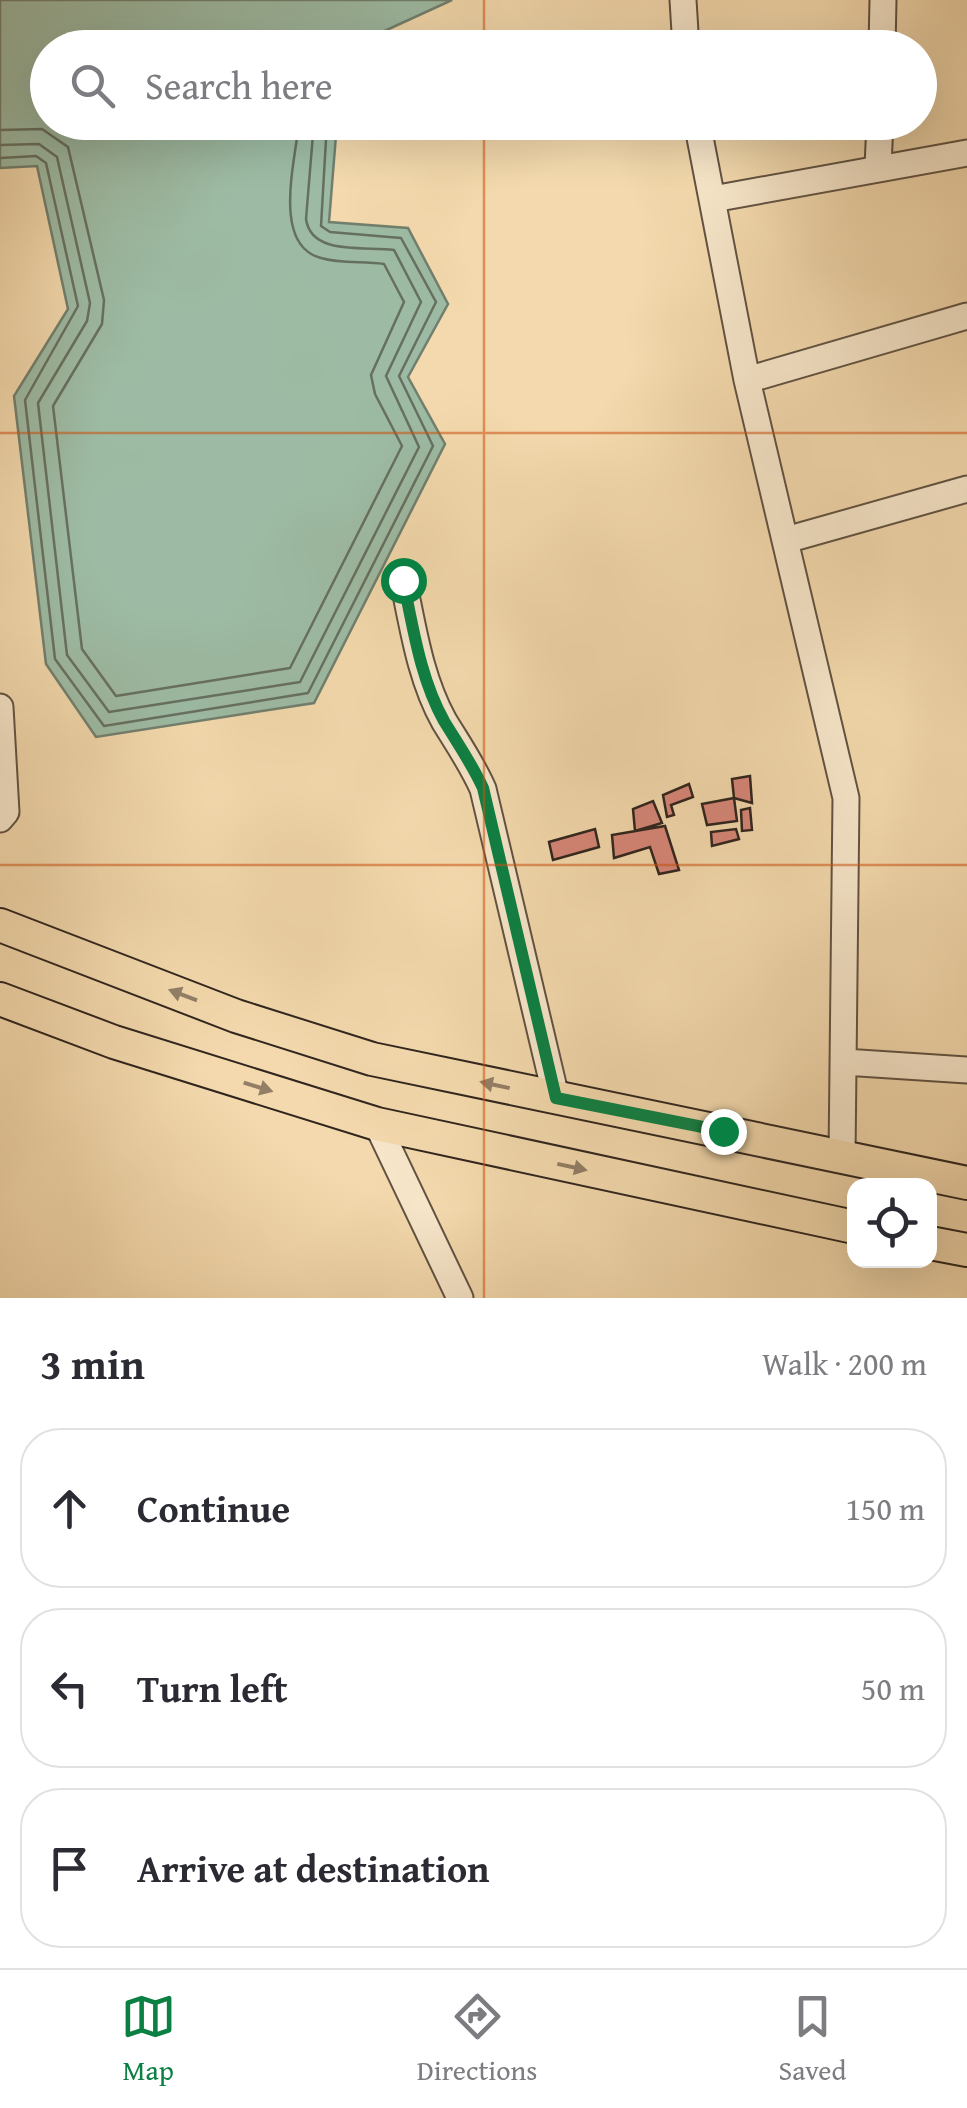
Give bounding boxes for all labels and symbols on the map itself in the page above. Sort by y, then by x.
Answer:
route start [381,558,427,604]
one-way arrow [167,987,197,1003]
one-way arrow [479,1076,510,1092]
one-way arrow [243,1080,273,1095]
route end [701,1109,747,1155]
one-way arrow [557,1160,588,1175]

